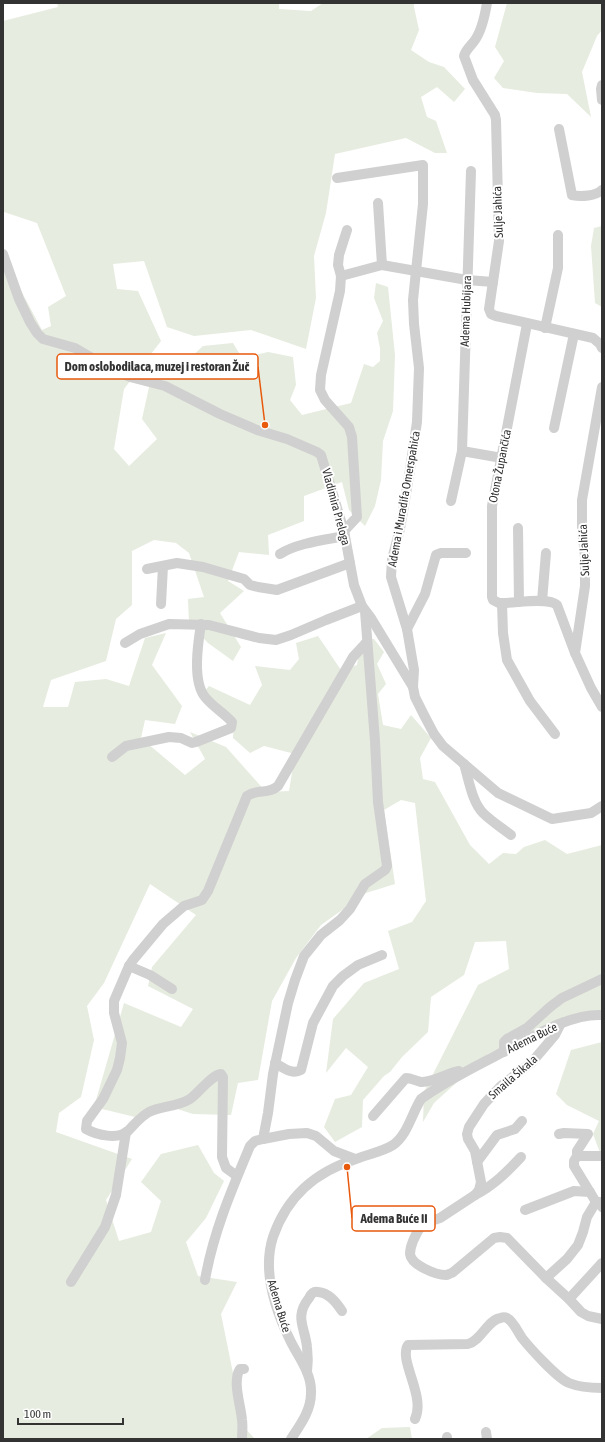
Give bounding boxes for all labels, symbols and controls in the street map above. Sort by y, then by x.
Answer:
street label: Sulje Jahića [490,186,506,238]
street label: Adema Hubijara [458,275,474,347]
callout: Dom oslobodilaca, muzej i restoran Žuč [57,354,258,379]
text: Dom oslobodilaca, muzej i restoran Žuč [65,359,250,374]
street label: Otona Župančića [486,428,514,504]
street label: Adema i Muradifa Omerspahića [385,430,423,568]
street label: Vladimira Preloga [319,467,353,547]
street label: Sulje Jahića [576,524,592,576]
street label: Adema Buće [505,1020,559,1056]
street label: Smaila Šikala [486,1052,540,1102]
callout: Adema Buće II [352,1206,435,1231]
text: Adema Buće II [359,1211,428,1226]
street label: Adema Buće [264,1278,294,1334]
scale bar [18,1400,123,1426]
text: 100 m [24,1407,51,1421]

